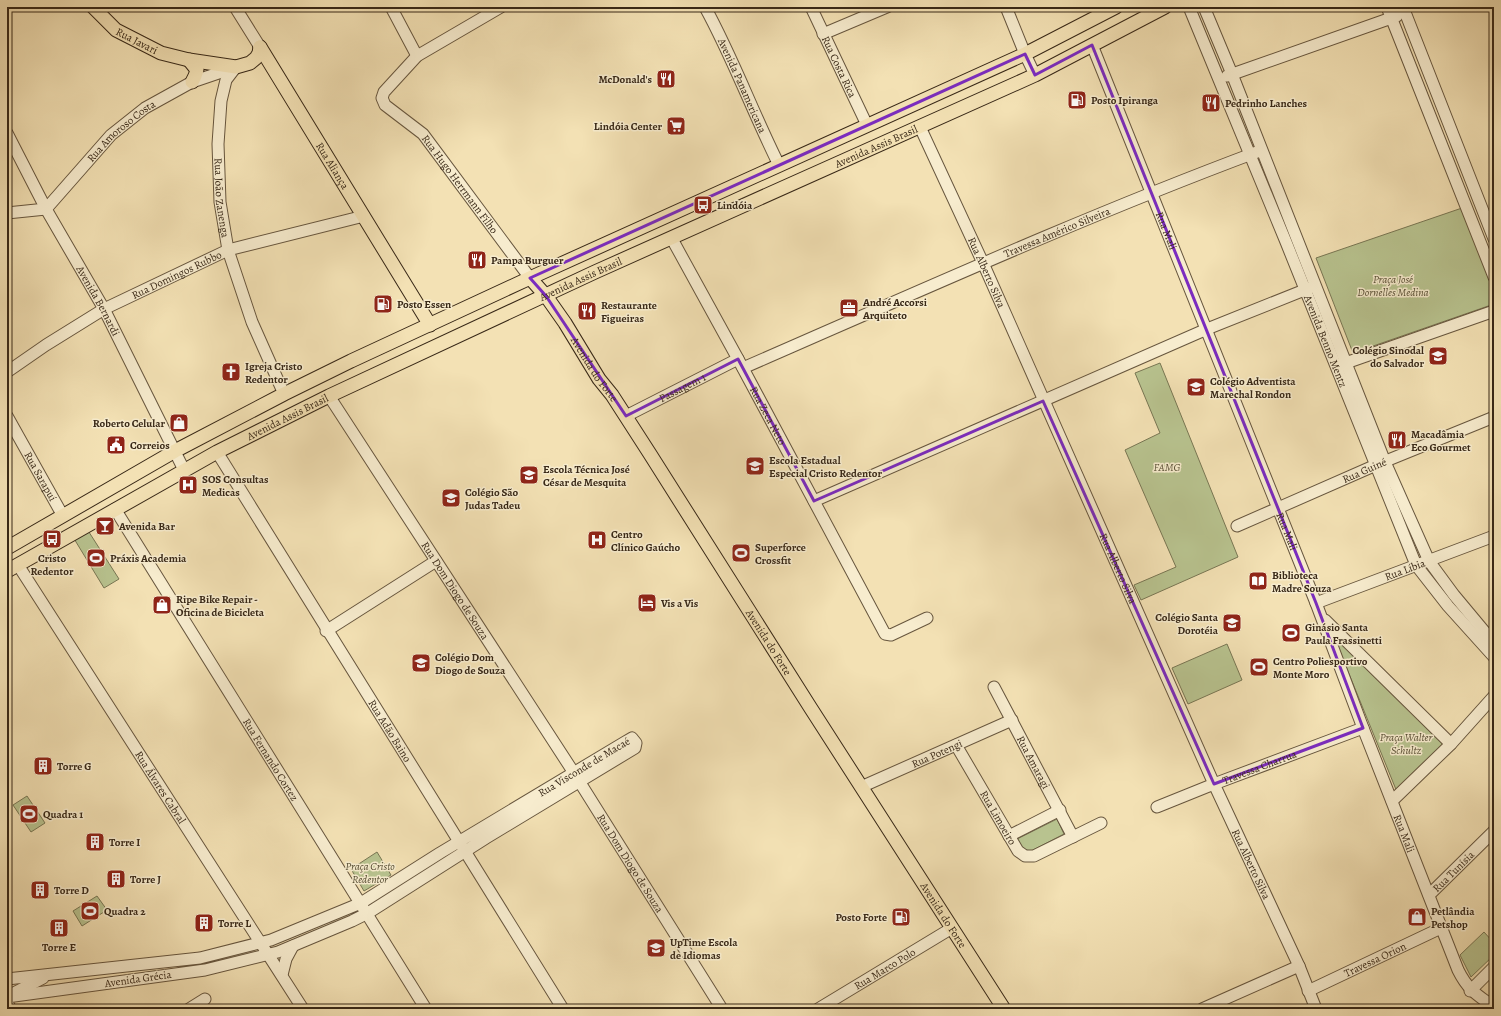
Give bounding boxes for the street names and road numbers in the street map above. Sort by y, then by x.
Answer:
street label: Rua Javari [113,24,160,58]
street label: Rua Costa Rica [818,33,861,101]
street label: Avenida Panamericana [714,35,771,136]
street label: Rua Amoroso Costa [83,96,159,165]
street label: Avenida Assis Brasil [831,121,920,172]
street label: Rua Hugo Herrmann Filho [418,131,502,237]
street label: Rua Aliança [312,139,353,193]
street label: Rua João Zanenga [211,158,233,239]
street label: Travessa Américo Silveira [1001,203,1113,261]
street label: Rua Mali [1152,209,1181,252]
street label: Rua Alberto Silva [964,235,1010,311]
street label: Rua Domingos Rubbo [129,246,224,302]
street label: Avenida Assis Brasil [536,253,624,305]
street label: Avenida Bernardi [72,262,124,338]
street label: Avenida Benno Mentz [1300,292,1351,389]
street label: Avenida do Forte [567,333,622,405]
street label: Passagem 1 [656,369,708,406]
street label: Rua Zeca Neto [746,384,790,448]
street label: Avenida Assis Brasil [243,390,331,444]
street label: Rua Sarapuí [21,449,61,504]
street label: Rua Guiné [1340,454,1389,486]
street label: Rua Mali [1273,510,1302,553]
street label: Rua Alberto Silva [1096,531,1141,607]
street label: Rua Dom Diogo de Souza [418,539,493,643]
street label: Rua Líbia [1383,555,1428,584]
street label: Avenida do Forte [742,605,795,678]
street label: Rua Adão Baino [365,696,415,765]
street label: Rua Fernando Cortez [239,715,302,804]
street label: Rua Visconde de Macaé [535,733,633,800]
street label: Rua Amaragi [1013,733,1054,791]
street label: Rua Potengi [909,736,965,771]
street label: Travessa Charrua [1220,746,1299,788]
street label: Rua Álvares Cabral [132,748,190,827]
street label: Rua Limoeiro [977,788,1020,848]
street label: Rua Dom Diogo de Souza [594,811,668,916]
street label: Rua Mali [1390,812,1419,855]
street label: Rua Alberto Silva [1228,826,1275,902]
street label: Rua Tunísia [1429,847,1478,895]
street label: Avenida do Forte [916,878,970,951]
street label: Travessa Orion [1341,938,1408,980]
street label: Rua Marco Polo [851,944,919,993]
street label: Avenida Grécia [103,967,173,991]

